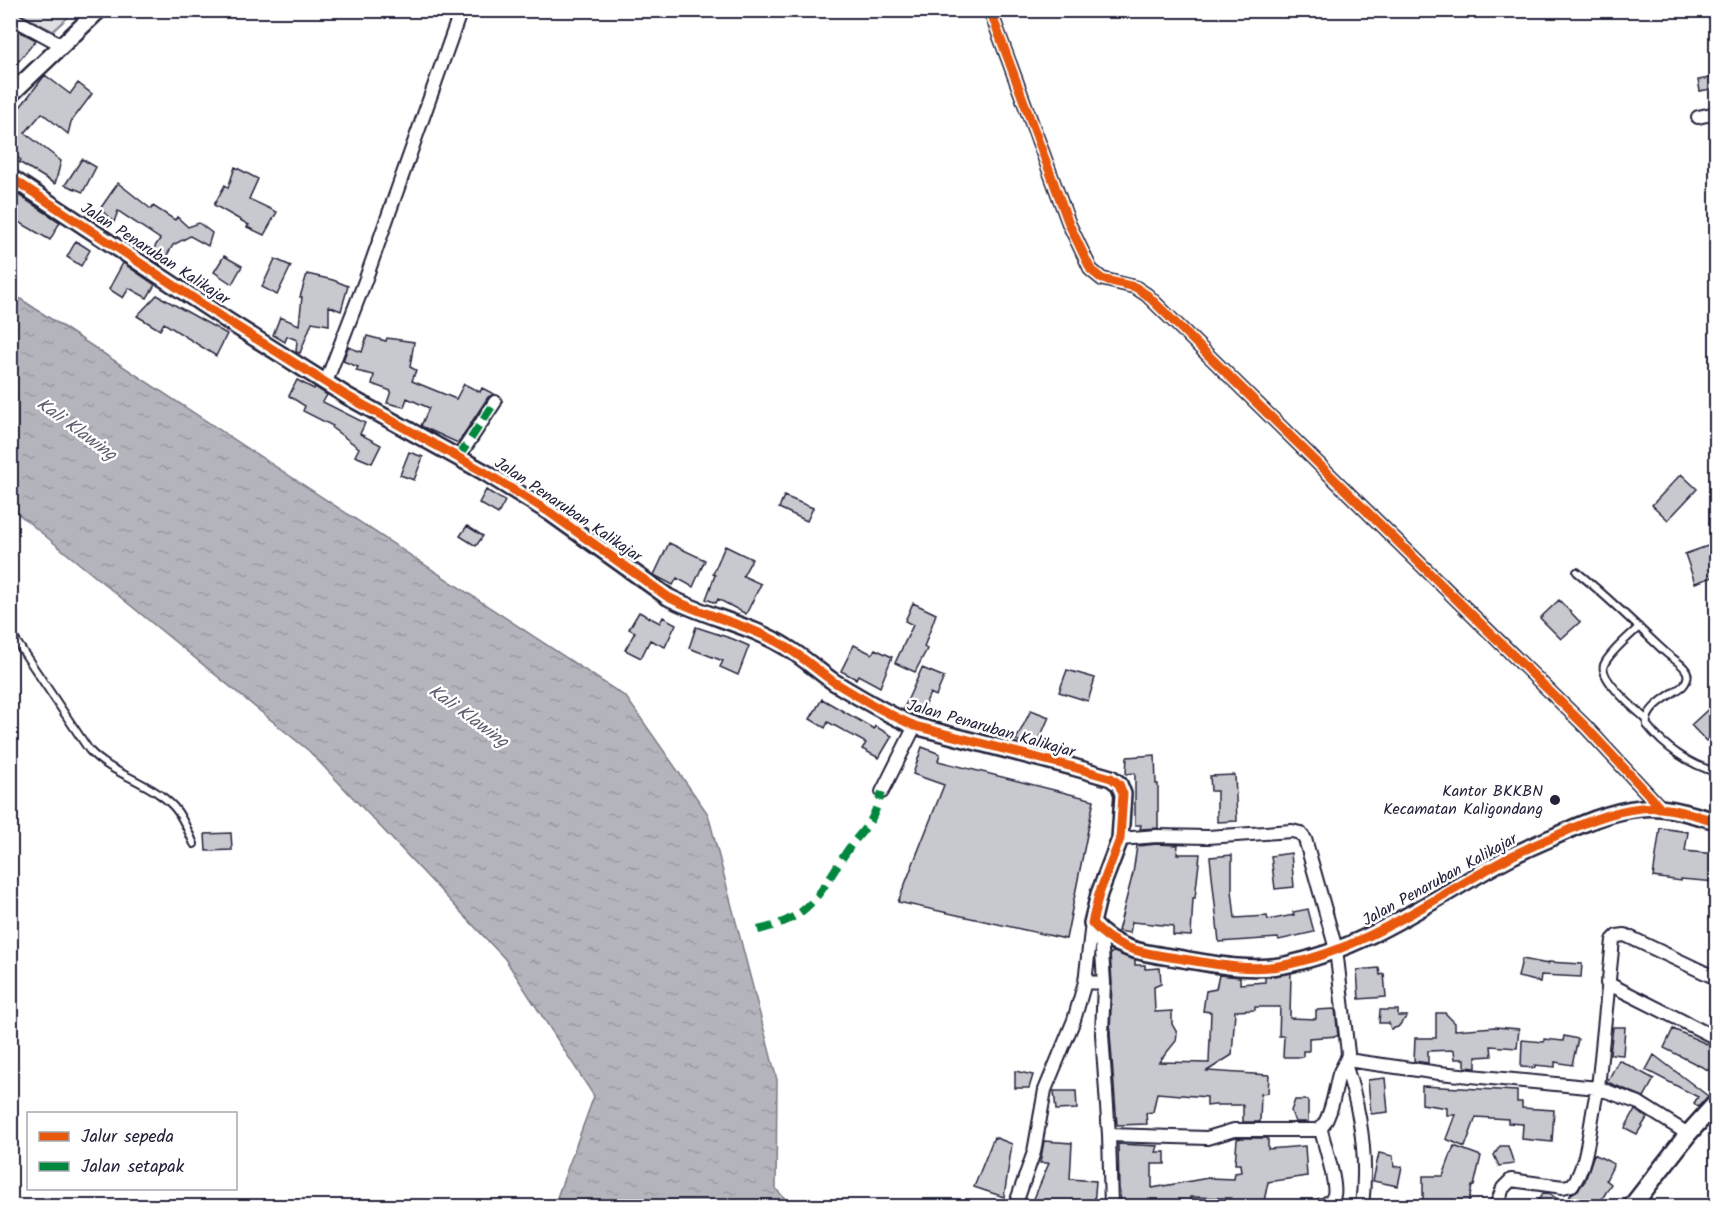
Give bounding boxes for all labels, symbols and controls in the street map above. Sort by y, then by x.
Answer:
street label: Jalan Penaruban Kalikajar [75,196,236,313]
water label: Kali Klawing [30,391,123,470]
street label: Jalan Penaruban Kalikajar [489,451,648,570]
water label: Kali Klawing [422,678,515,757]
street label: Jalan Penaruban Kalikajar [904,693,1080,765]
place label: Kantor BKKBN Kecamatan Kaligondang [1383,779,1543,822]
marker: Kantor BKKBN Kecamatan Kaligondang [1548,793,1562,807]
street label: Jalan Penaruban Kalikajar [1358,826,1523,933]
legend [27,1112,237,1190]
text: Jalur sepeda [81,1123,174,1152]
text: Jalan setapak [81,1153,185,1182]

